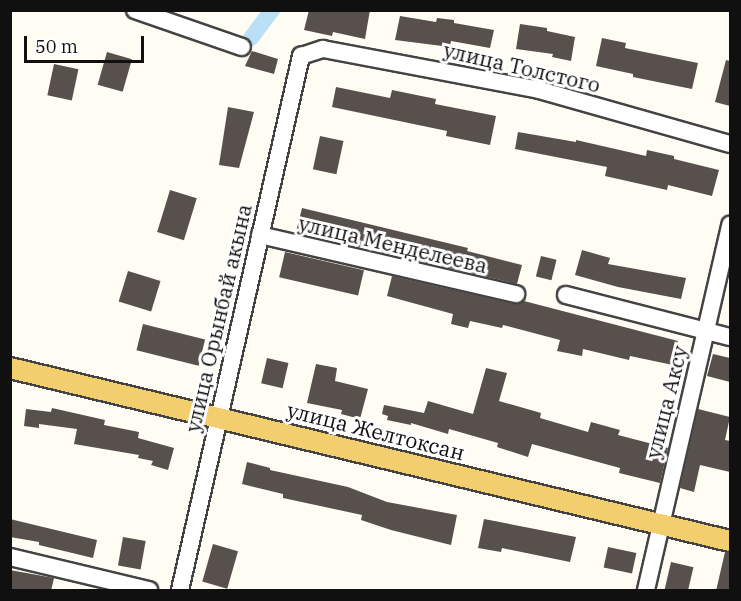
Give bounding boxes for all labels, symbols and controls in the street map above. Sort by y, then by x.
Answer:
scale bar [27,24,147,62]
text: 50 m [35,35,78,58]
street label: улица Толстого [441,37,603,97]
street label: улица Орынбай акына [179,201,257,435]
street label: улица Менделеева [296,210,490,278]
street label: улица Аксу [640,343,692,461]
street label: улица Желтоксан [285,397,467,465]

